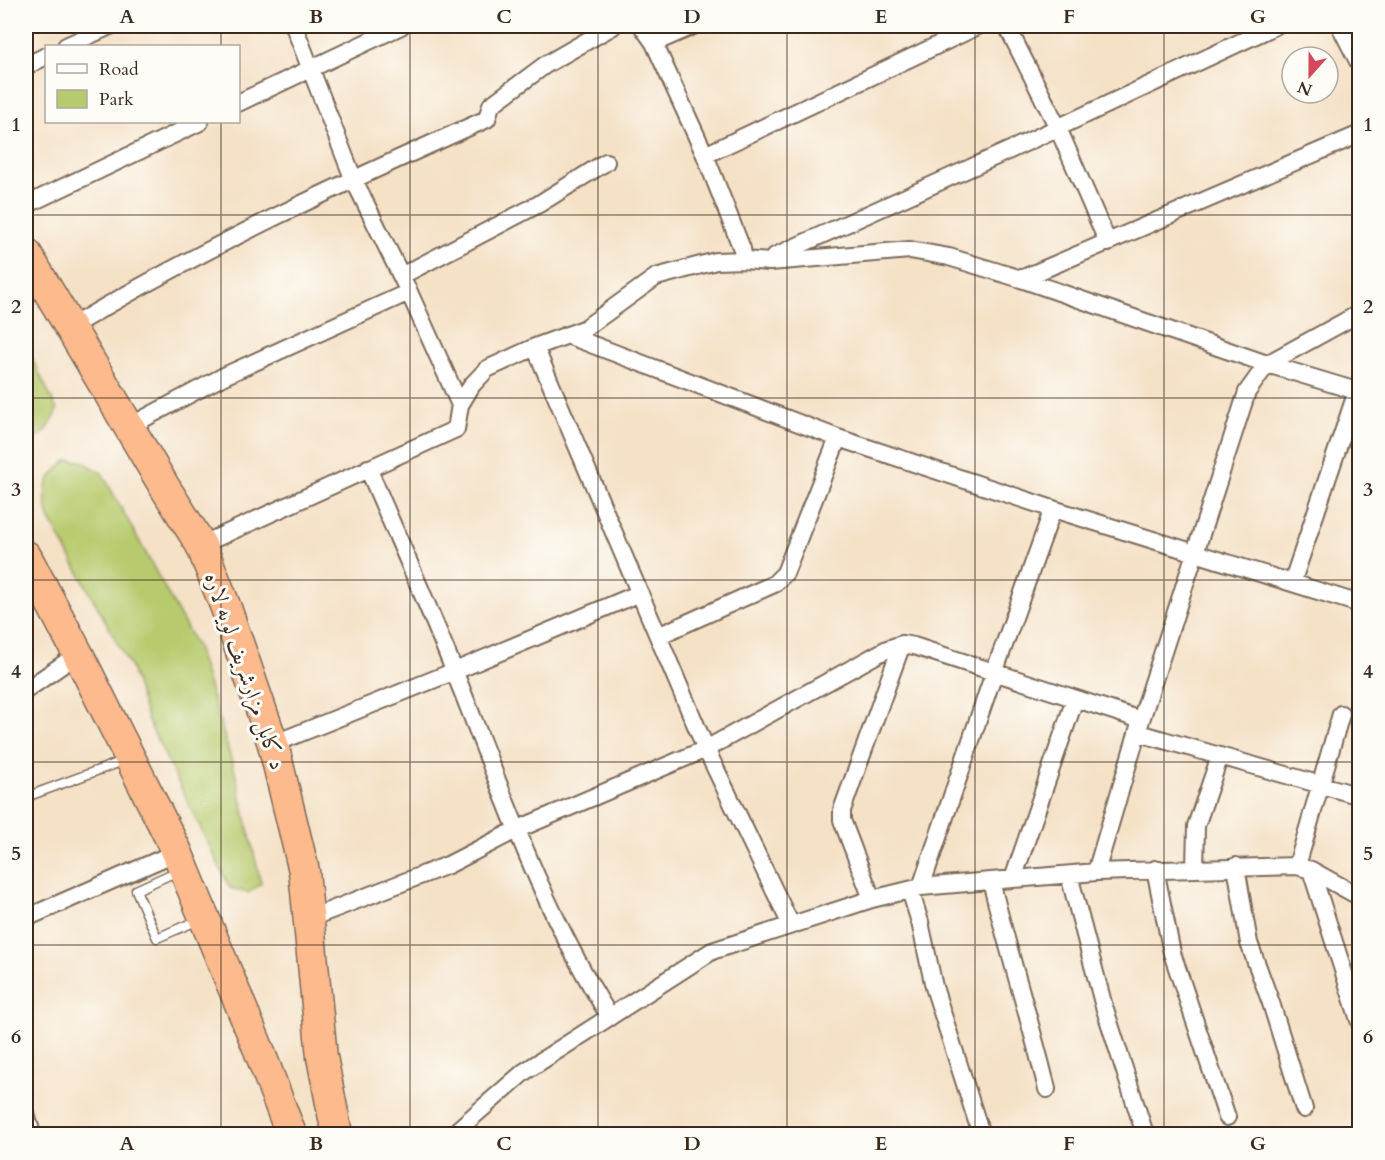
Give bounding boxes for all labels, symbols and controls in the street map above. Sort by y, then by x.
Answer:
text: A [119,3,135,30]
text: B [309,3,323,30]
text: C [496,3,512,30]
text: D [683,3,701,30]
text: E [875,3,887,30]
text: F [1063,3,1075,30]
text: G [1250,3,1266,30]
legend [45,45,240,123]
north arrow [1280,45,1340,105]
text: Road [99,57,139,82]
text: N [1294,75,1315,101]
text: Park [99,87,134,112]
text: 1 [11,111,21,138]
text: 1 [1363,111,1373,138]
text: 2 [11,293,21,320]
text: 2 [1363,293,1373,320]
text: 3 [11,476,21,503]
text: 3 [1363,476,1373,503]
street label: د کابل مزارشریف لویه لاره [197,568,293,774]
text: 4 [11,658,21,685]
text: 4 [1363,658,1373,685]
text: 5 [11,840,21,867]
text: 5 [1363,840,1373,867]
text: 6 [11,1023,21,1050]
text: 6 [1363,1023,1373,1050]
text: A [119,1130,135,1157]
text: B [309,1130,323,1157]
text: C [496,1130,512,1157]
text: D [683,1130,701,1157]
text: E [875,1130,887,1157]
text: F [1063,1130,1075,1157]
text: G [1250,1130,1266,1157]

